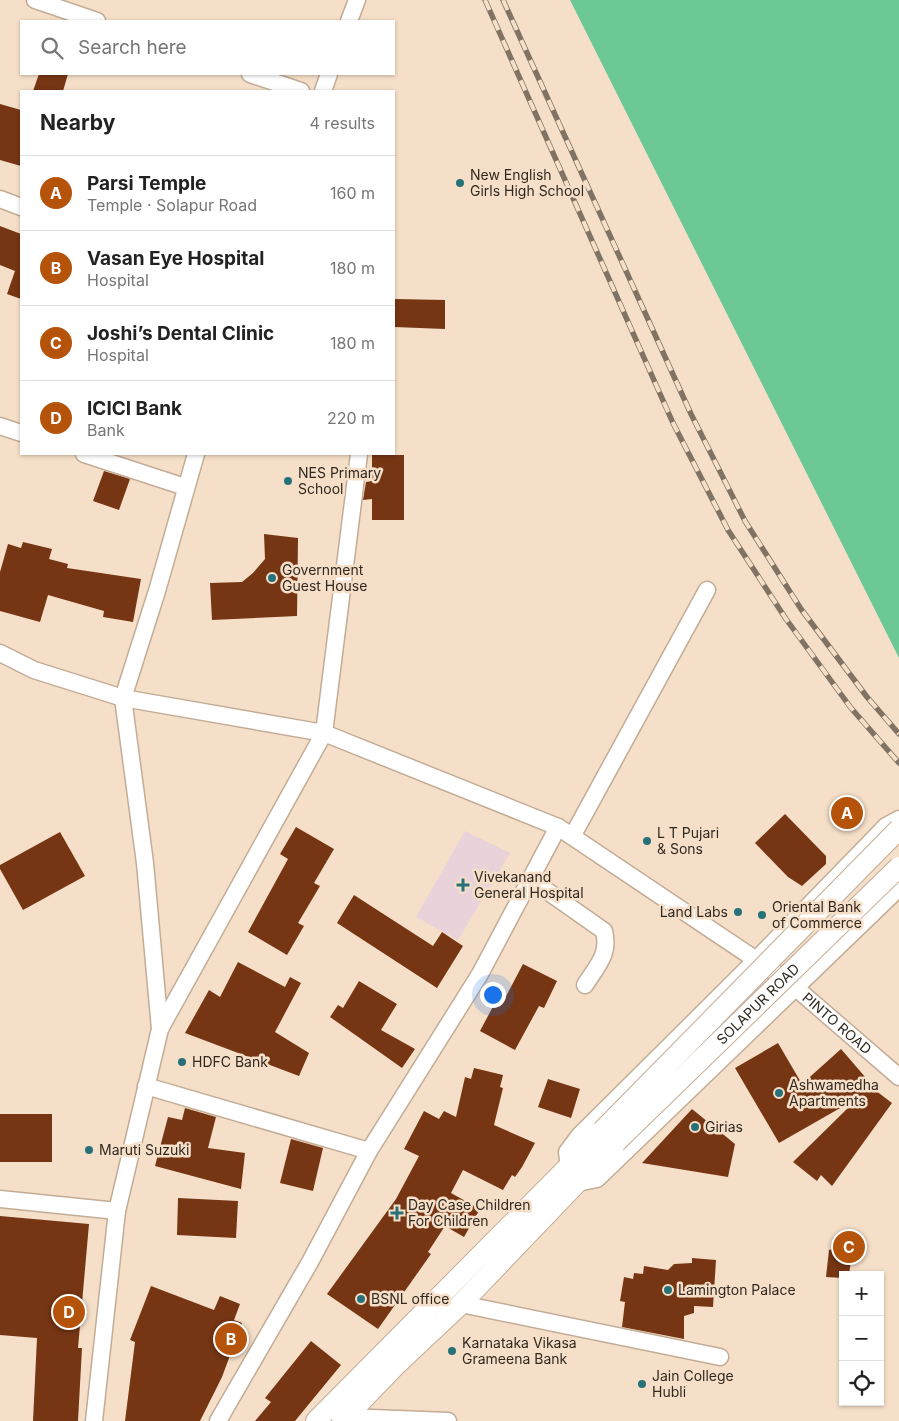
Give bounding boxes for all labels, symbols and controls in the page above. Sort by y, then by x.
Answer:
search box [20,20,395,75]
icon: search [38,34,66,62]
text: Search here [78,36,187,59]
text: Nearby [40,110,115,135]
text: 4 results [310,113,375,133]
place label: New English Girls High School [470,166,584,199]
text: Parsi Temple [87,172,206,195]
marker: New English Girls High School [454,177,466,189]
text: A [50,183,62,203]
text: 160 m [330,183,375,203]
text: Temple · Solapur Road [87,195,257,215]
text: Vasan Eye Hospital [87,247,264,270]
text: B [51,258,61,278]
text: 180 m [330,258,375,278]
text: Hospital [87,270,149,290]
text: Joshi’s Dental Clinic [87,322,274,345]
text: C [50,333,62,353]
text: 180 m [330,333,375,353]
text: Hospital [87,345,149,365]
text: ICICI Bank [87,397,182,420]
text: D [50,408,62,428]
text: 220 m [327,408,375,428]
text: Bank [87,420,125,440]
place label: NES Primary School [298,464,381,497]
marker: NES Primary School [282,475,294,487]
place label: Government Guest House [282,561,367,594]
marker: Government Guest House [266,572,278,584]
pin: A [831,794,863,832]
place label: L T Pujari & Sons [657,824,719,857]
marker: L T Pujari & Sons [641,835,653,847]
place label: Vivekanand General Hospital [474,868,584,901]
marker: Vivekanand General Hospital [456,878,470,892]
place label: Oriental Bank of Commerce [772,898,862,931]
place label: Land Labs [660,903,728,920]
marker: Land Labs [732,906,744,918]
marker: Oriental Bank of Commerce [756,909,768,921]
street label: SOLAPUR ROAD [713,960,803,1048]
your location [480,982,506,1008]
street label: PINTO ROAD [799,989,875,1057]
place label: HDFC Bank [192,1053,268,1070]
marker: HDFC Bank [176,1056,188,1068]
place label: Ashwamedha Apartments [789,1076,879,1109]
marker: Ashwamedha Apartments [773,1087,785,1099]
place label: Girias [705,1118,743,1135]
marker: Girias [689,1121,701,1133]
place label: Maruti Suzuki [99,1141,189,1158]
marker: Maruti Suzuki [83,1144,95,1156]
place label: Day Case Children For Children [408,1196,530,1229]
marker: Day Case Children For Children [390,1206,404,1220]
pin: C [833,1228,865,1266]
map controls [839,1271,884,1406]
button: + [839,1271,884,1316]
place label: Lamington Palace [678,1281,796,1298]
marker: Lamington Palace [662,1284,674,1296]
place label: BSNL office [371,1290,449,1307]
pin: D [53,1293,85,1331]
marker: BSNL office [355,1293,367,1305]
button: − [839,1316,884,1361]
pin: B [215,1320,247,1358]
place label: Karnataka Vikasa Grameena Bank [462,1334,577,1367]
marker: Karnataka Vikasa Grameena Bank [446,1345,458,1357]
button: locate [839,1361,884,1406]
place label: Jain College Hubli [652,1367,734,1400]
marker: Jain College Hubli [636,1378,648,1390]

